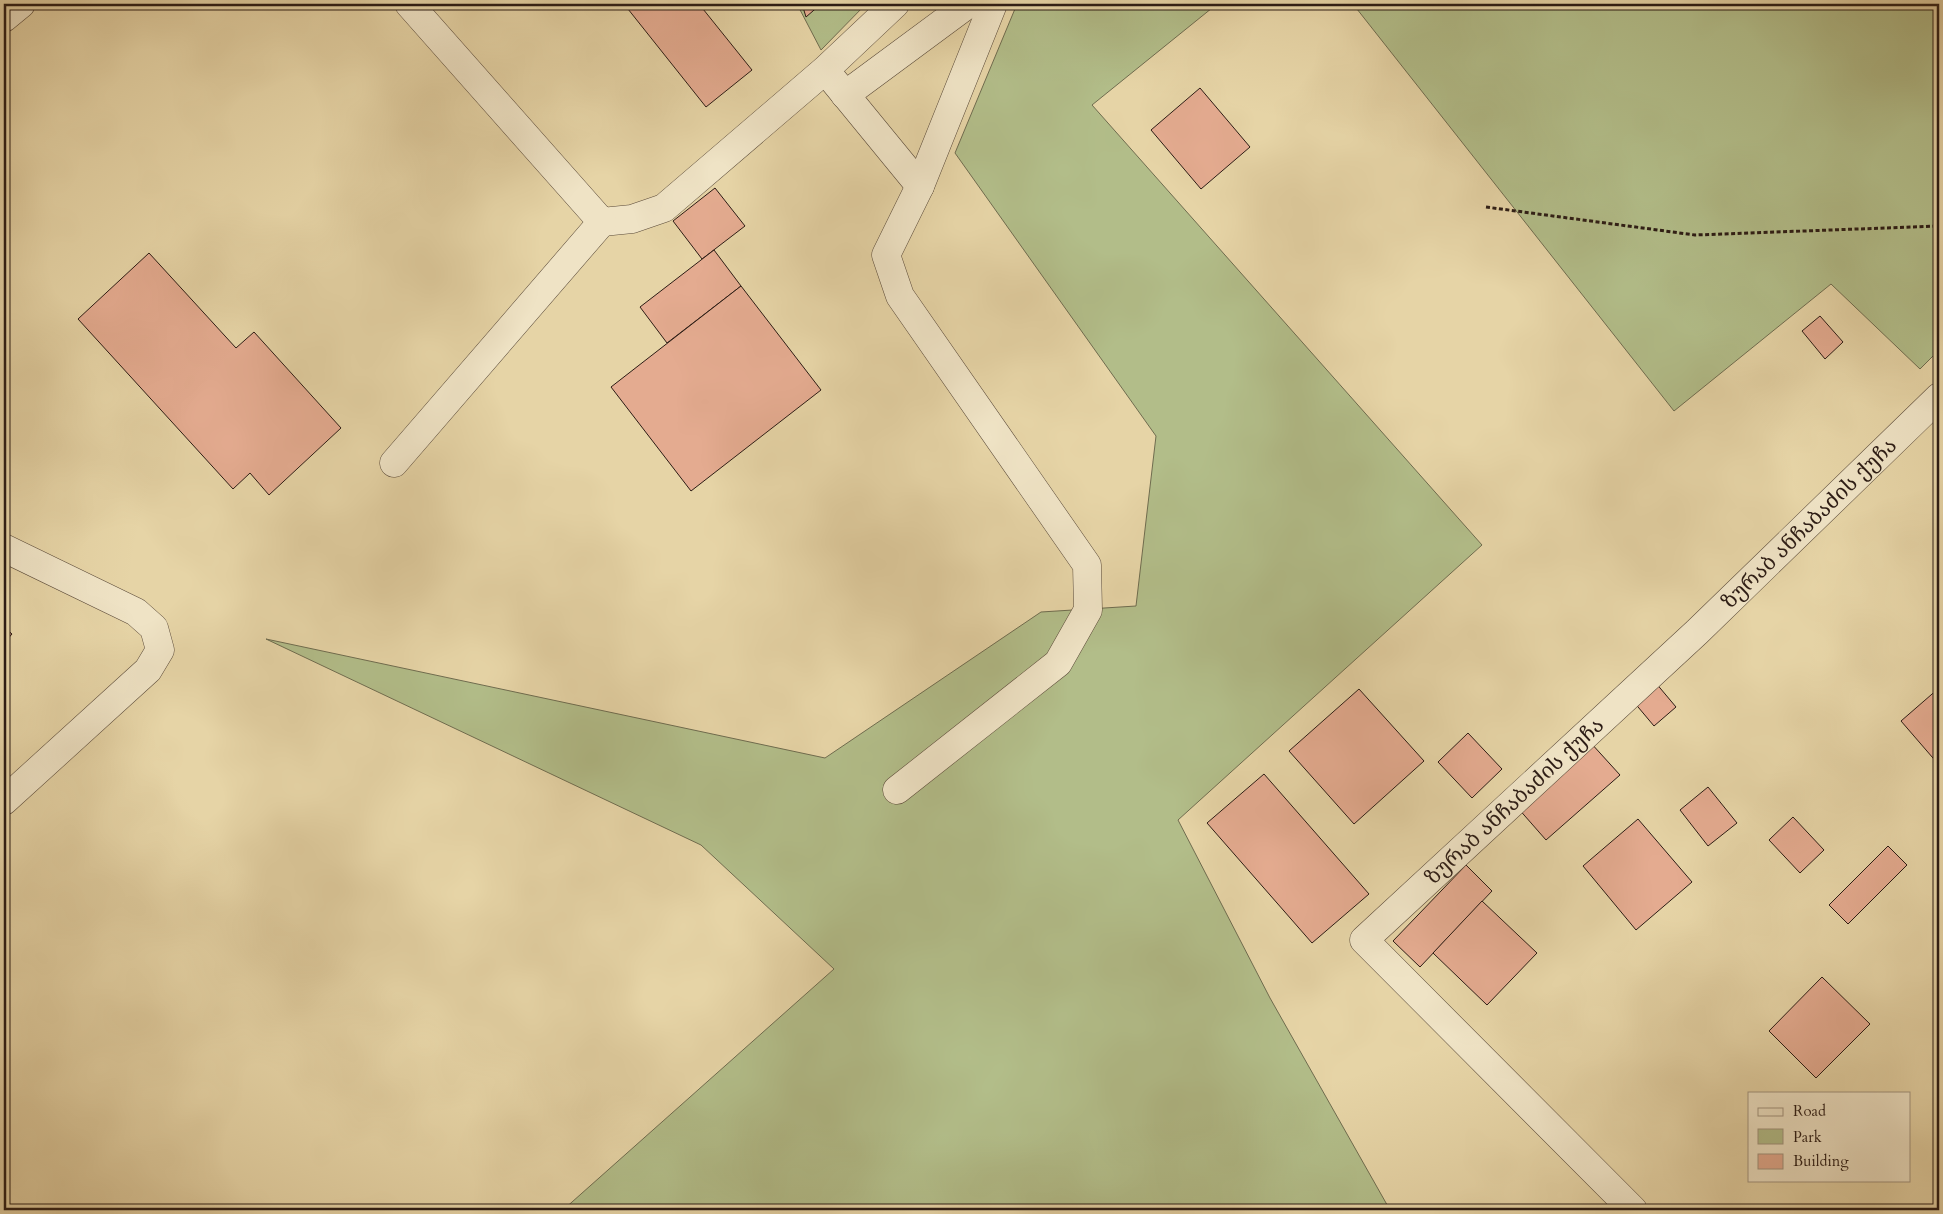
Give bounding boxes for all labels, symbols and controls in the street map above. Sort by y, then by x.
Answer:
street label: ზურაბ ანჩაბაძის ქუჩა [1715,431,1903,615]
street label: ზურაბ ანჩაბაძის ქუჩა [1419,711,1610,891]
legend [1748,1092,1910,1182]
text: Road [1793,1101,1826,1121]
text: Park [1793,1127,1822,1147]
text: Building [1793,1151,1849,1171]

